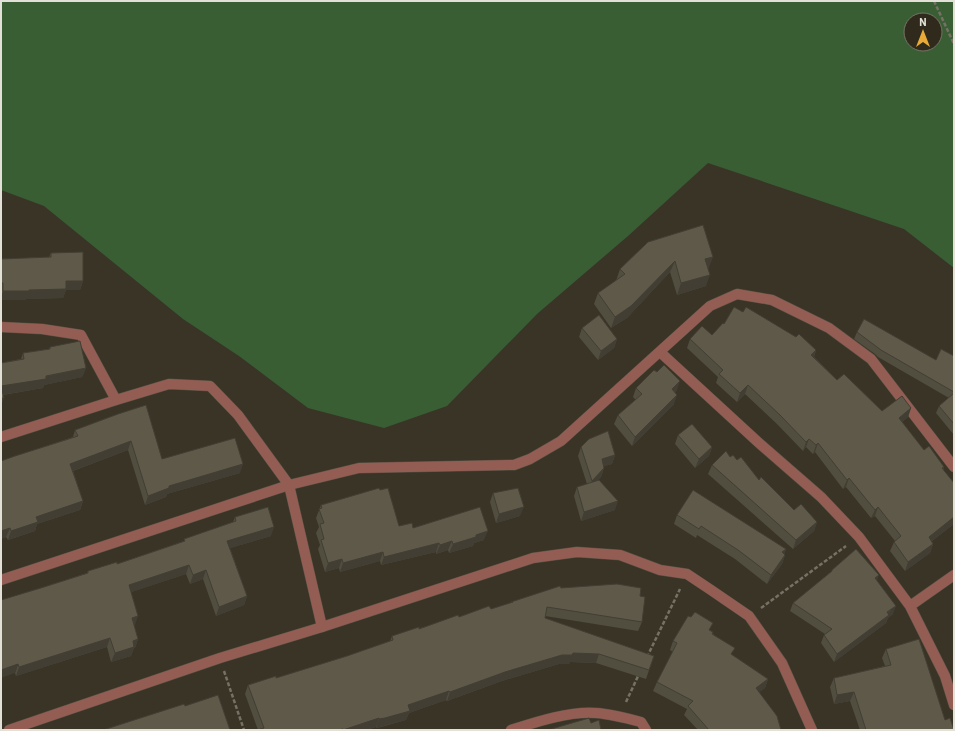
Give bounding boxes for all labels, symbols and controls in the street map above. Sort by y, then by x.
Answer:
north arrow [903,12,943,52]
text: N [919,15,927,28]

